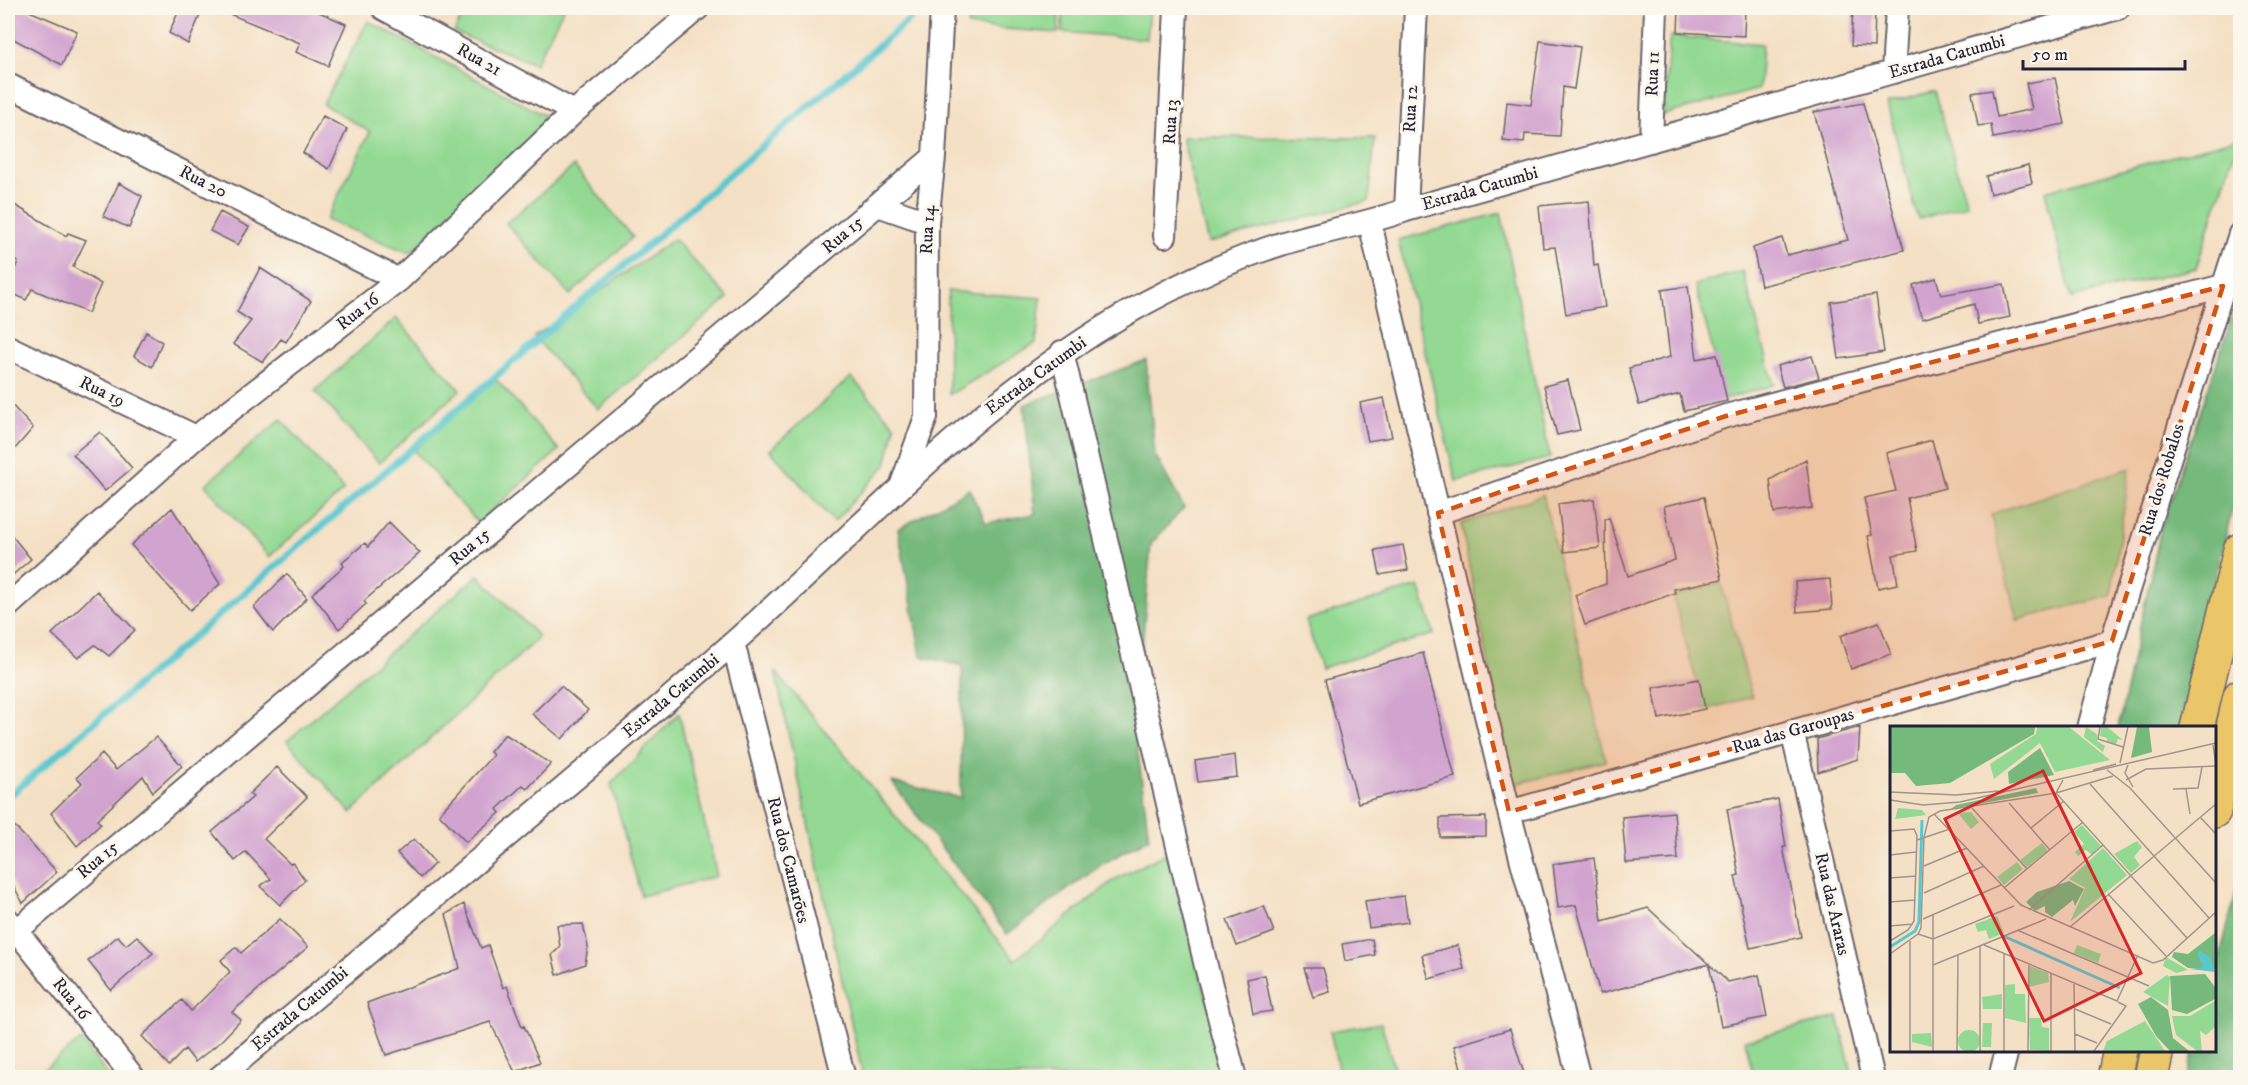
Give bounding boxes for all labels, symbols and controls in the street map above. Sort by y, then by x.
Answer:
street label: Estrada Catumbi [1886,30,2008,84]
scale bar [2023,33,2185,71]
street label: Rua 21 [453,39,505,81]
text: 50 m [2032,44,2068,66]
street label: Rua 11 [1641,51,1665,97]
street label: Rua 12 [1399,84,1423,133]
street label: Rua 13 [1159,99,1183,145]
street label: Rua 20 [175,161,231,203]
street label: Estrada Catumbi [1419,162,1541,216]
street label: Rua 14 [916,204,940,255]
street label: Rua 15 [818,211,868,259]
street label: Rua 16 [332,288,384,335]
street label: Estrada Catumbi [981,332,1091,420]
street label: Rua 19 [76,372,128,412]
street label: Rua dos Robalos [2134,421,2190,539]
street label: Rua 15 [445,523,495,571]
street label: Estrada Catumbi [618,649,724,743]
street label: Rua das Garoupas [1730,703,1856,759]
inset map [1890,726,2215,1052]
street label: Rua dos Camarões [762,795,814,925]
street label: Rua 15 [73,836,123,884]
street label: Rua das Araras [1809,850,1855,958]
street label: Estrada Catumbi [247,962,353,1056]
street label: Rua 16 [47,973,95,1025]

